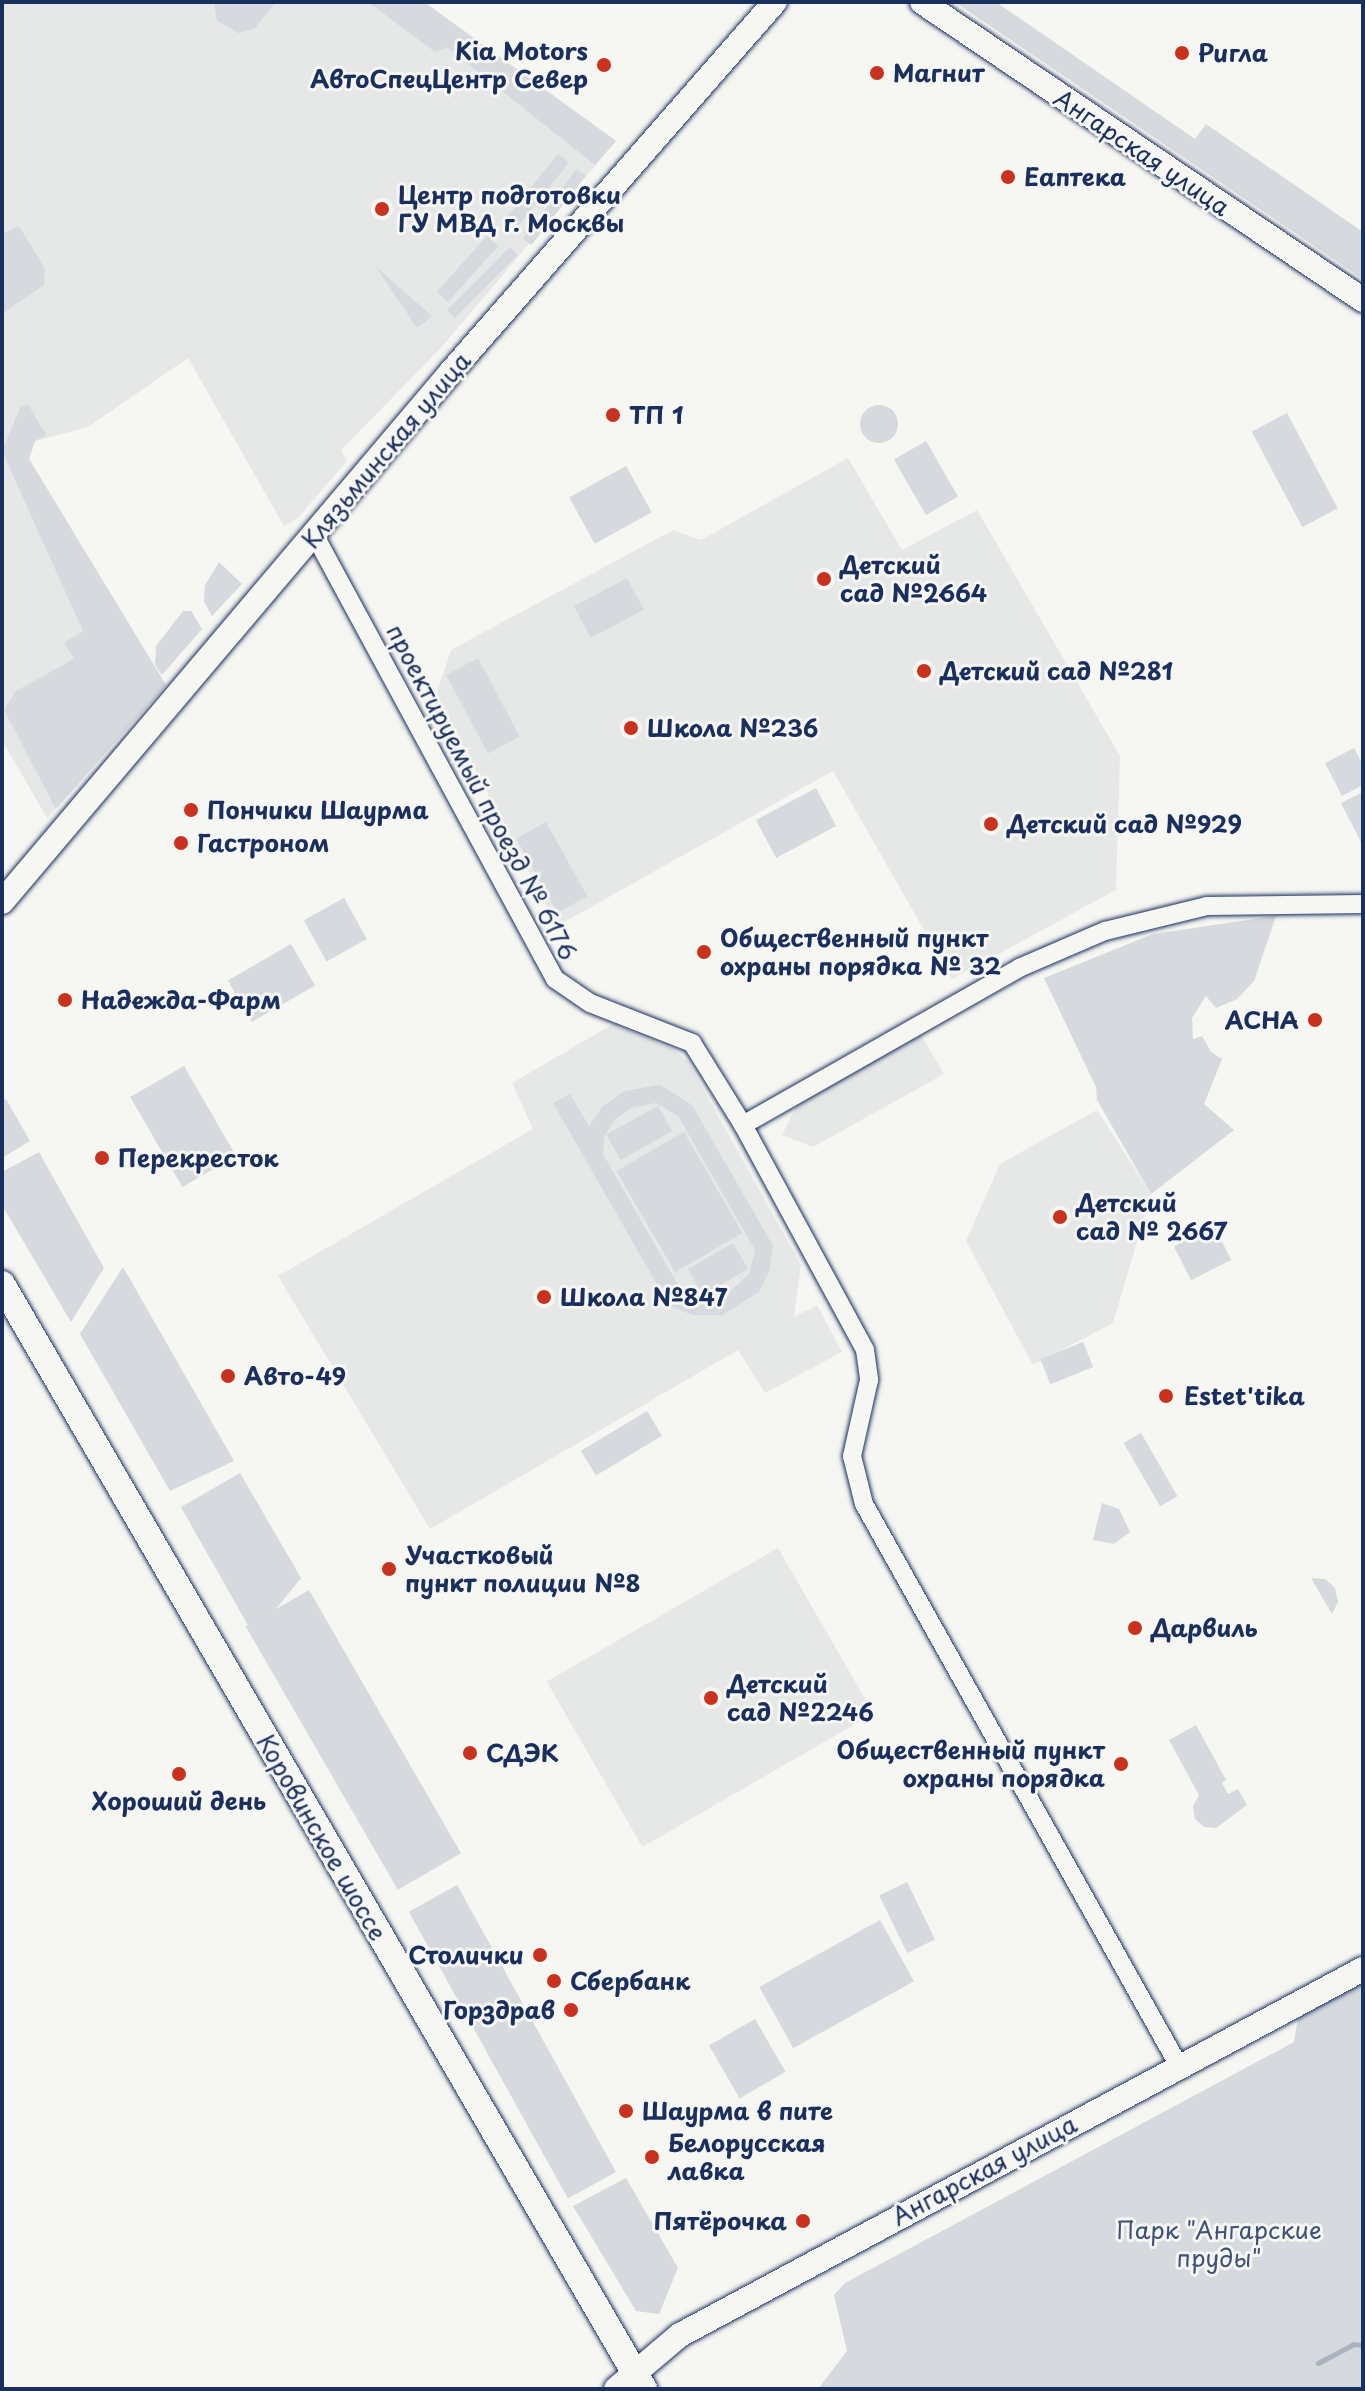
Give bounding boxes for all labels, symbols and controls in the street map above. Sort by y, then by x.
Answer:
place label: Kia Motors АвтоСпецЦентр Север [309,37,588,93]
place label: Ригла [1198,39,1268,67]
marker: Ригла [1173,44,1191,62]
marker: Kia Motors АвтоСпецЦентр Север [595,56,613,74]
place label: Магнит [893,59,984,87]
marker: Магнит [868,64,886,82]
street label: Ангарская улица [1048,82,1236,222]
place label: Еаптека [1024,163,1126,191]
marker: Еаптека [999,168,1017,186]
place label: Центр подготовки ГУ МВД г. Москвы [398,181,624,237]
marker: Центр подготовки ГУ МВД г. Москвы [373,200,391,218]
street label: Клязьминская улица [295,346,477,554]
place label: ТП 1 [629,401,683,429]
marker: ТП 1 [604,406,622,424]
place label: Детский сад №2664 [840,551,987,607]
marker: Детский сад №2664 [815,570,833,588]
street label: проектируемый проезд № 6176 [380,618,584,966]
place label: Детский сад №281 [940,657,1174,685]
marker: Детский сад №281 [915,662,933,680]
place label: Школа №236 [647,714,819,742]
marker: Школа №236 [622,719,640,737]
place label: Пончики Шаурма [207,796,430,824]
marker: Пончики Шаурма [182,801,200,819]
place label: Детский сад №929 [1007,810,1243,838]
marker: Детский сад №929 [982,815,1000,833]
place label: Гастроном [197,829,329,857]
marker: Гастроном [172,834,190,852]
place label: Общественный пункт охраны порядка № 32 [720,924,1003,980]
marker: Общественный пункт охраны порядка № 32 [695,943,713,961]
place label: Надежда-Фарм [81,986,281,1014]
marker: Надежда-Фарм [56,991,74,1009]
place label: АСНА [1225,1006,1299,1034]
marker: АСНА [1306,1011,1324,1029]
place label: Перекресток [118,1144,279,1172]
marker: Перекресток [93,1149,111,1167]
place label: Детский сад № 2667 [1076,1189,1227,1245]
marker: Детский сад № 2667 [1051,1208,1069,1226]
place label: Школа №847 [560,1283,728,1311]
marker: Школа №847 [535,1288,553,1306]
place label: Авто-49 [244,1362,346,1390]
marker: Авто-49 [219,1367,237,1385]
place label: Estet'tika [1184,1382,1305,1410]
marker: Estet'tika [1155,1385,1177,1407]
place label: Участковый пункт полиции №8 [405,1541,642,1597]
marker: Участковый пункт полиции №8 [380,1560,398,1578]
place label: Дарвиль [1151,1614,1258,1642]
marker: Дарвиль [1126,1619,1144,1637]
place label: Детский сад №2246 [727,1670,874,1726]
marker: Детский сад №2246 [702,1689,720,1707]
street label: Коровинское шоссе [251,1729,393,1945]
place label: Общественный пункт охраны порядка [836,1736,1105,1792]
place label: СДЭК [486,1739,559,1767]
marker: СДЭК [461,1744,479,1762]
marker: Общественный пункт охраны порядка [1112,1755,1130,1773]
marker: Хороший день [170,1765,188,1783]
place label: Хороший день [91,1787,267,1815]
place label: Столички [408,1941,524,1969]
marker: Столички [531,1946,549,1964]
place label: Сбербанк [570,1967,690,1995]
marker: Сбербанк [545,1972,563,1990]
place label: Горздрав [443,1996,555,2024]
marker: Горздрав [562,2001,580,2019]
place label: Шаурма в пите [642,2097,835,2125]
marker: Шаурма в пите [617,2102,635,2120]
street label: Ангарская улица [886,2109,1082,2231]
place label: Белорусская лавка [668,2129,826,2185]
marker: Белорусская лавка [643,2148,661,2166]
place label: Пятёрочка [654,2207,787,2235]
marker: Пятёрочка [794,2212,812,2230]
park label: Парк "Ангарские пруды" [1116,2216,1322,2272]

